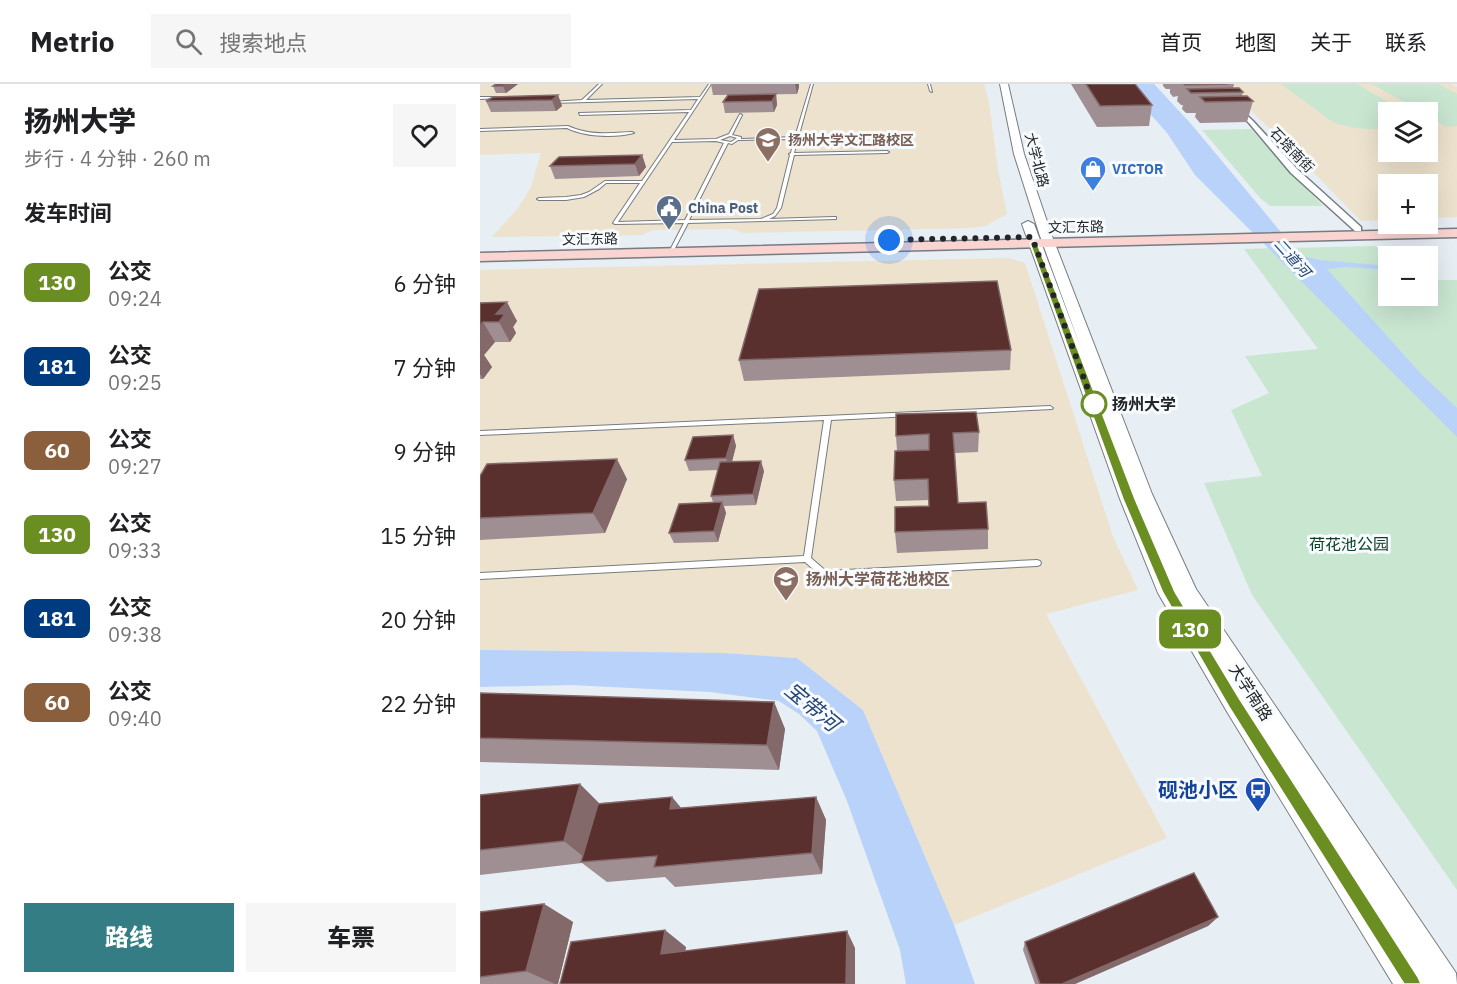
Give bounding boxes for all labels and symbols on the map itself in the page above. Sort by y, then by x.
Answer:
street label: 石塔南街 [1266,124,1318,176]
school or university icon: 扬州大学文汇路校区 [753,125,783,163]
place label: 扬州大学文汇路校区 [788,131,914,149]
street label: 大学北路 [1021,131,1053,189]
shop icon: VICTOR [1078,154,1108,192]
place label: VICTOR [1112,160,1164,178]
public building icon: China Post [654,193,684,231]
place label: China Post [688,199,758,217]
street label: 文汇东路 [1048,218,1104,236]
your location [874,225,904,255]
street label: 文汇东路 [562,230,618,248]
water label: 二道河 [1270,235,1316,283]
marker: 扬州大学 [1081,391,1107,417]
place label: 扬州大学 [1112,394,1176,414]
park label: 荷花池公园 [1309,534,1389,554]
school or university icon: 扬州大学荷花池校区 [771,564,801,602]
place label: 扬州大学荷花池校区 [806,569,950,589]
line badge: 130 [1156,610,1224,648]
street label: 大学南路 [1225,660,1277,724]
water label: 宝带河 [780,675,849,740]
bus stop icon: 砚池小区 [1243,775,1273,813]
place label: 砚池小区 [1158,776,1238,803]

